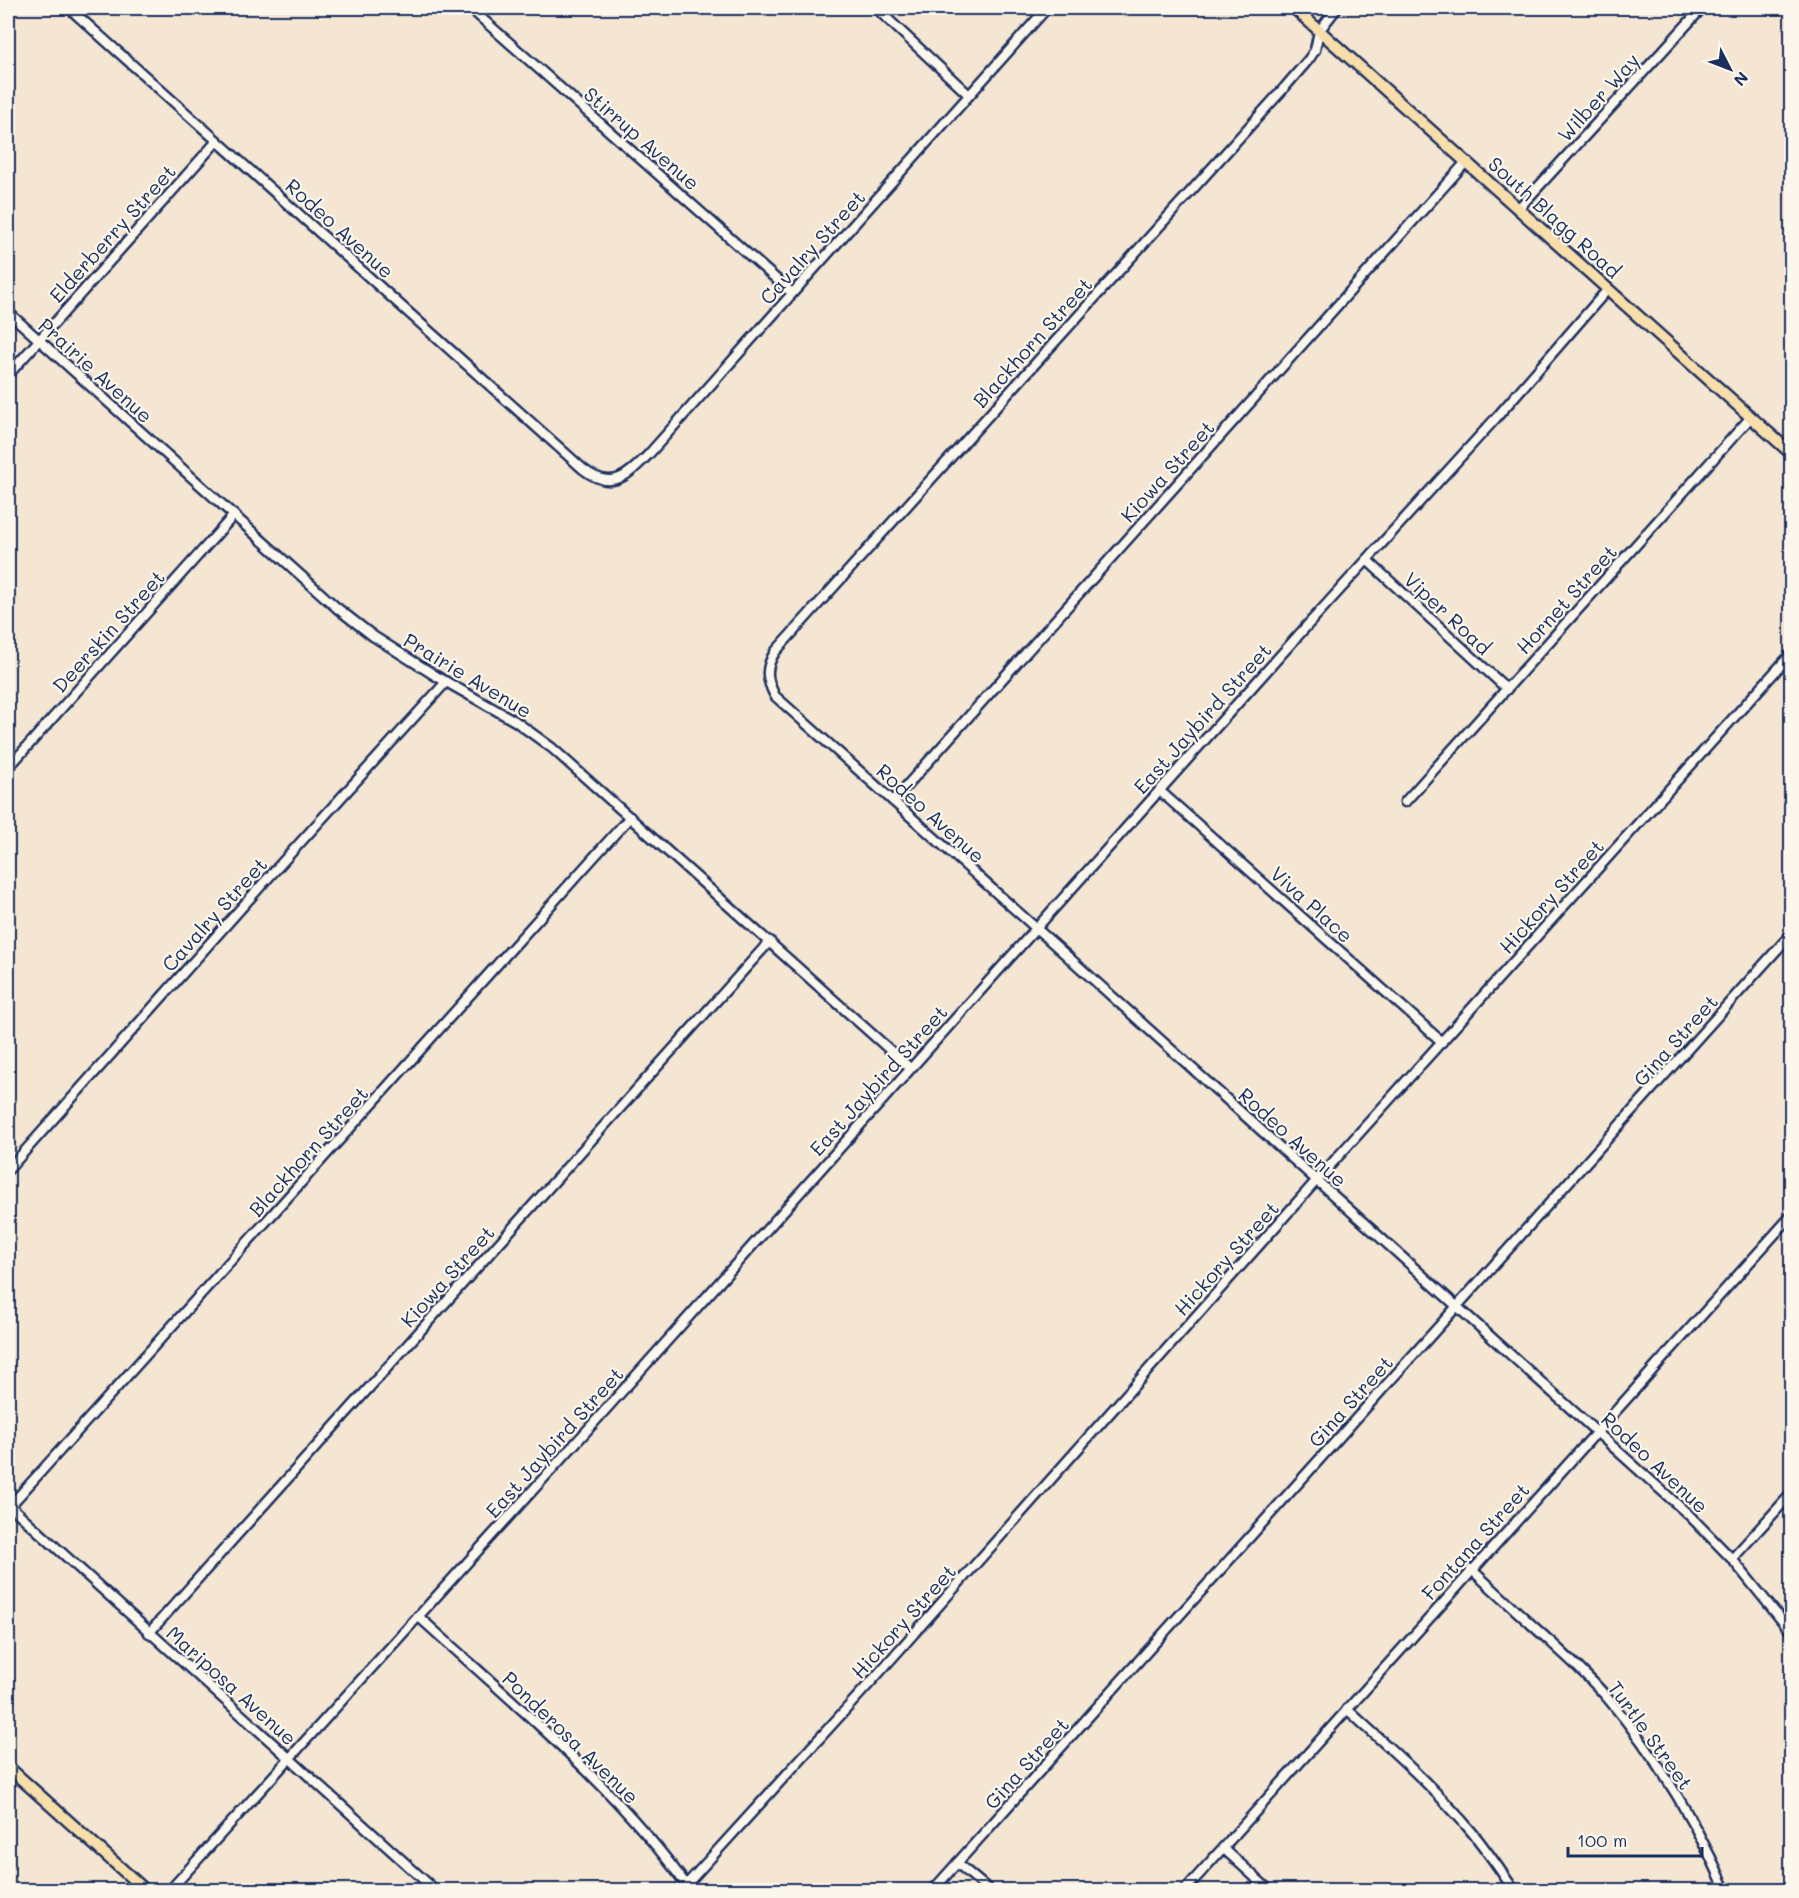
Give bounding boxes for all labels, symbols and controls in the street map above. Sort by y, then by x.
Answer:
north arrow [1700,39,1760,99]
street label: Wilber Way [1551,47,1645,147]
text: N [1730,68,1753,91]
street label: Stirrup Avenue [579,81,705,195]
street label: South Blagg Road [1483,151,1627,283]
street label: Elderberry Street [43,158,181,308]
street label: Rodeo Avenue [280,172,400,284]
street label: Cavalry Street [754,184,870,310]
street label: Blackhorn Street [967,271,1097,413]
street label: Prairie Avenue [33,312,159,428]
street label: Kiowa Street [1114,415,1220,527]
street label: Hornet Street [1510,539,1622,659]
street label: Deerskin Street [46,564,170,698]
street label: Viper Road [1399,566,1497,660]
street label: Prairie Avenue [399,627,537,723]
street label: East Jaybird Street [1127,637,1277,799]
street label: Rodeo Avenue [871,757,991,869]
street label: Hickory Street [1493,833,1609,959]
street label: Cavalry Street [156,851,272,977]
street label: Viva Place [1265,860,1359,948]
street label: Gina Street [1627,989,1723,1091]
street label: East Jaybird Street [803,999,953,1161]
street label: Blackhorn Street [243,1080,373,1222]
street label: Rodeo Avenue [1233,1081,1353,1193]
street label: Hickory Street [1168,1195,1284,1321]
street label: Kiowa Street [394,1220,500,1332]
street label: Gina Street [1302,1350,1398,1452]
street label: East Jaybird Street [479,1361,629,1523]
street label: Rodeo Avenue [1596,1406,1714,1518]
street label: Fontana Street [1415,1477,1535,1605]
street label: Hickory Street [845,1558,961,1684]
street label: Mariposa Avenue [161,1620,303,1750]
street label: Ponderosa Avenue [497,1665,645,1809]
street label: Turtle Street [1603,1675,1699,1795]
street label: Gina Street [978,1712,1074,1814]
scale bar [1568,1820,1702,1858]
text: 100 m [1577,1828,1627,1852]

